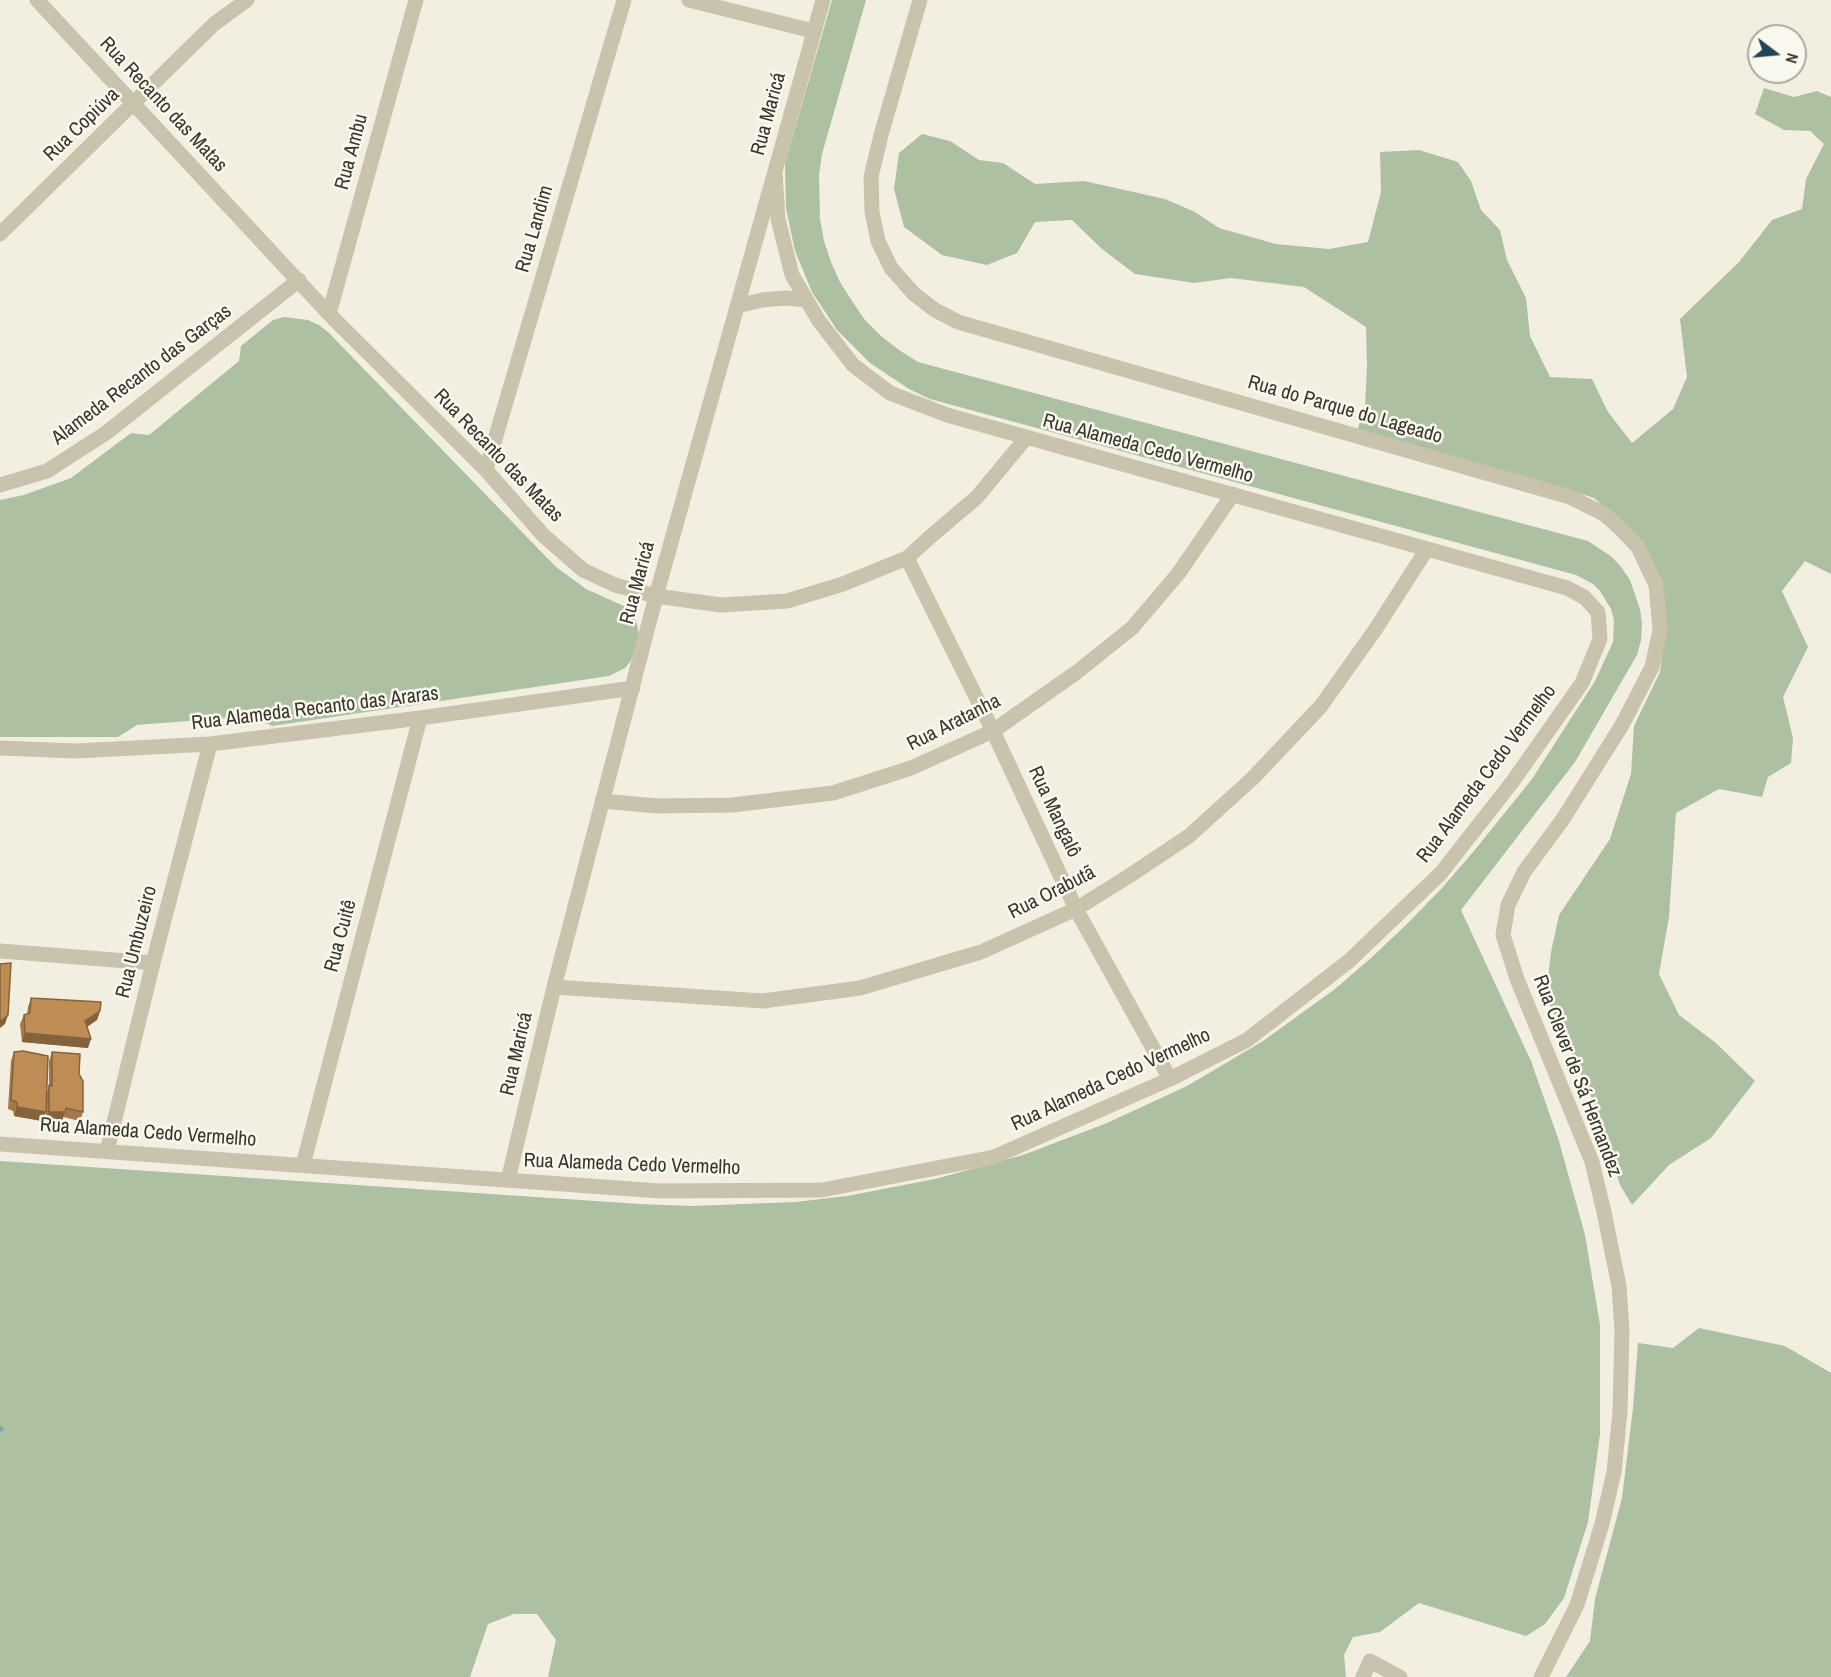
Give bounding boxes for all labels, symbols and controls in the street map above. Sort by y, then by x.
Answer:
north arrow [1747,24,1807,84]
street label: Rua Recanto das Matas [94,32,232,178]
text: N [1781,51,1804,66]
street label: Rua Maricá [746,70,792,158]
street label: Rua Copiúva [39,83,125,167]
street label: Rua Ambu [330,111,374,193]
street label: Rua Landim [511,183,559,275]
street label: Alameda Recanto das Garças [47,300,237,450]
street label: Rua do Parque do Lageado [1245,371,1445,449]
street label: Rua Recanto das Matas [428,384,568,528]
street label: Rua Alameda Cedo Vermelho [1040,409,1256,489]
street label: Rua Maricá [615,539,661,627]
street label: Rua Alameda Cedo Vermelho [1412,680,1562,868]
street label: Rua Alameda Recanto das Araras [190,682,440,736]
street label: Rua Aratanha [903,689,1005,757]
street label: Rua Mangalô [1023,763,1085,861]
street label: Rua Orabutã [1005,861,1099,925]
street label: Rua Umbuzeiro [111,883,163,1001]
street label: Rua Cuitê [320,897,362,975]
street label: Rua Clever de Sá Hernandez [1527,972,1627,1180]
street label: Rua Maricá [496,1010,538,1098]
street label: Rua Alameda Cedo Vermelho [1008,1023,1214,1137]
street label: Rua Alameda Cedo Vermelho [39,1113,257,1153]
street label: Rua Alameda Cedo Vermelho [523,1149,741,1181]

